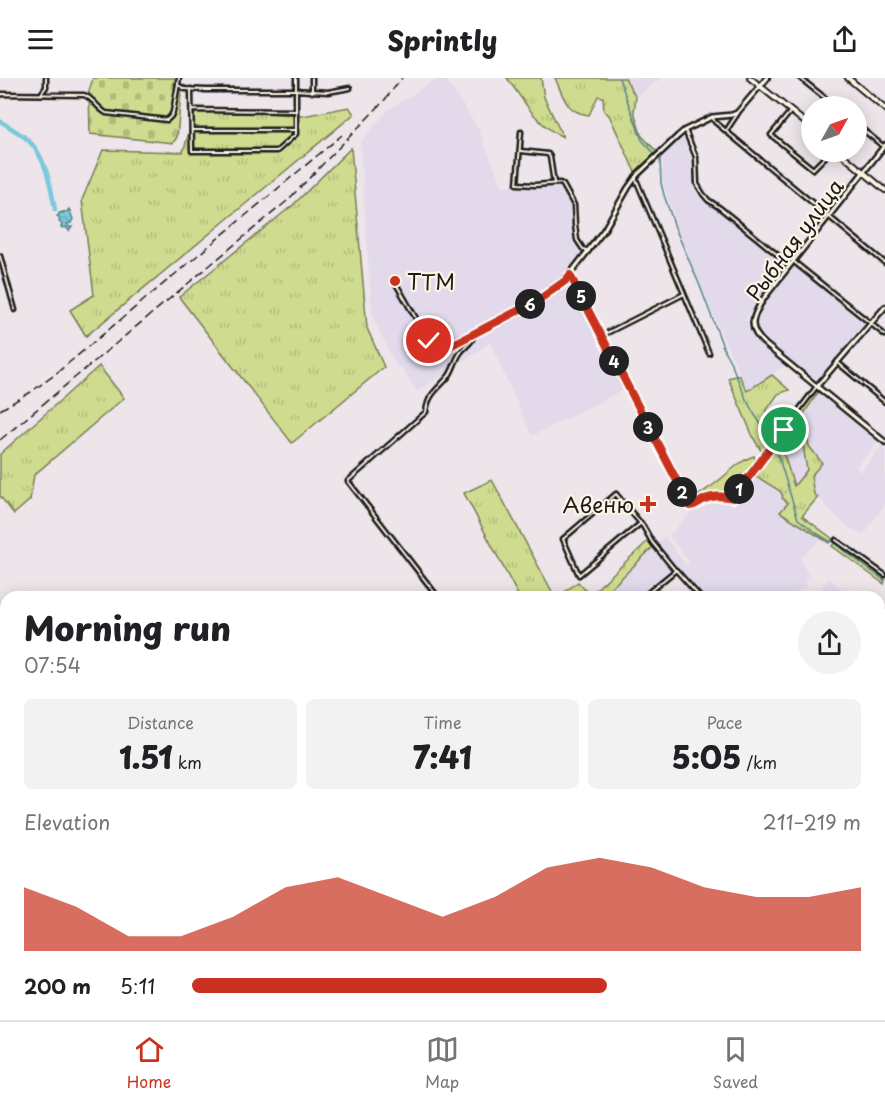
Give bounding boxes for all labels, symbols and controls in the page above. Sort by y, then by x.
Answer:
text: Sprintly [388,19,497,60]
icon: menu [24,23,57,56]
icon: share [828,23,861,56]
north arrow [801,96,867,162]
map controls [801,96,867,162]
street label: Рыбная улица [737,171,851,307]
place label: ТТМ [407,265,455,297]
marker: ТТМ [388,274,402,288]
pin: 5 [566,281,596,311]
text: 5 [576,284,586,308]
pin: 6 [515,289,545,319]
text: 6 [524,292,536,316]
pin [403,315,454,366]
icon: check [412,324,445,357]
pin: 4 [599,346,629,376]
text: 4 [609,349,619,373]
pin [758,404,809,455]
pin: 3 [633,412,663,442]
icon: arrive [767,413,800,446]
text: 3 [643,415,653,439]
pin: 1 [724,474,754,504]
pin: 2 [667,477,697,507]
text: 1 [735,477,743,501]
text: 2 [676,480,688,504]
place label: Авеню [562,488,634,520]
marker: Авеню [639,495,657,513]
text: Morning run [24,602,231,652]
button: share [798,611,861,674]
text: 07:54 [24,650,81,680]
text: Distance [127,710,194,734]
text: Time [424,710,461,734]
text: Pace [706,710,743,734]
text: 1.51 [119,734,173,779]
text: 7:41 [413,734,472,779]
text: 5:05 [672,734,741,779]
text: km [173,750,202,774]
text: /km [741,750,777,774]
text: Elevation [24,807,110,837]
text: 211–219 m [763,807,861,837]
text: 200 m [24,971,91,1001]
text: 5:11 [120,971,155,1001]
tab: Home [127,1033,171,1093]
tab: Map [425,1033,459,1093]
tab: Saved [713,1033,758,1093]

